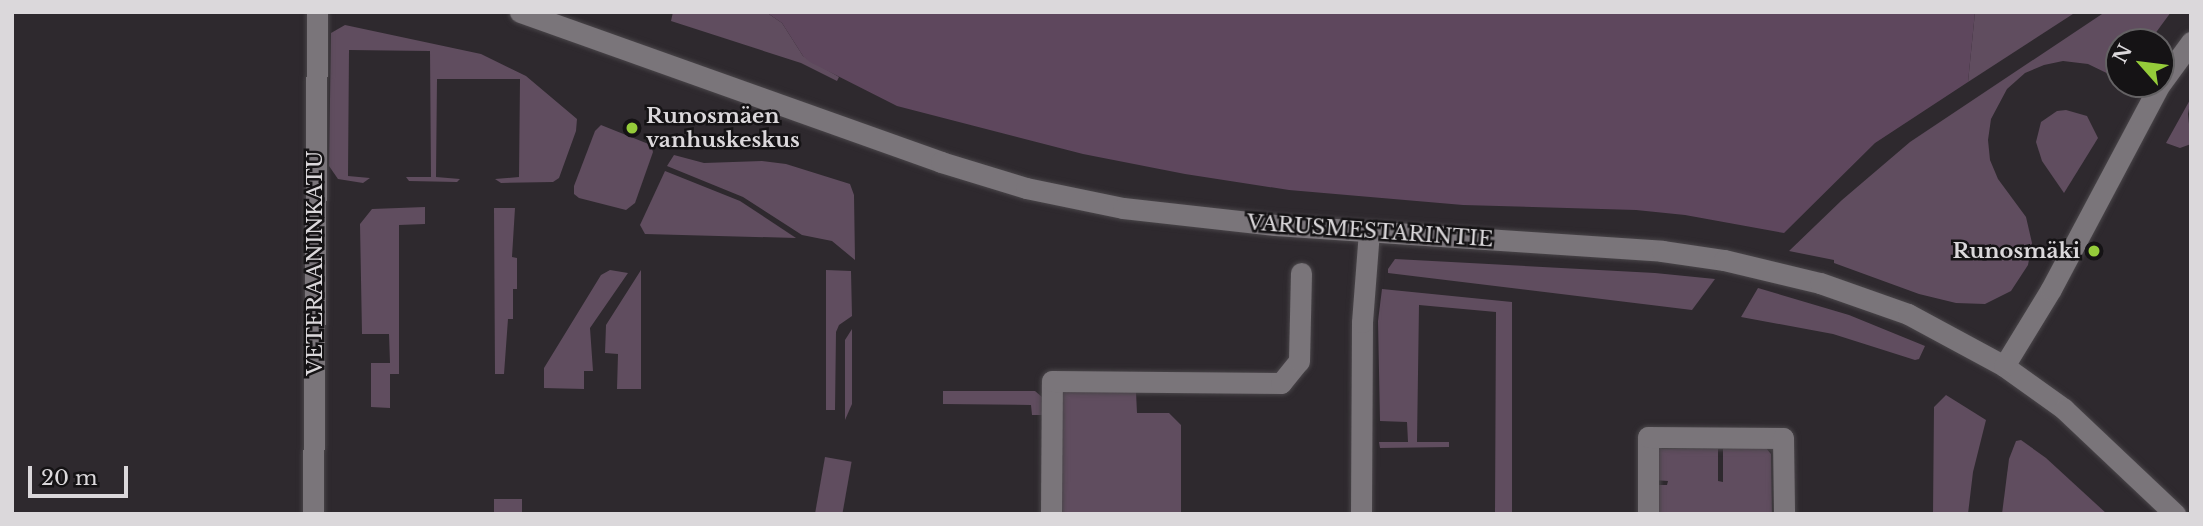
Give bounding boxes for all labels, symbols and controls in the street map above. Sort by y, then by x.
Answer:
north arrow [2105,28,2175,98]
text: N [2108,41,2137,67]
place label: Runosmäen vanhuskeskus [646,103,800,153]
marker: Runosmäen vanhuskeskus [624,120,640,136]
street label: VETERAANINKATU [302,150,328,376]
street label: VARUSMESTARINTIE [1246,210,1494,252]
place label: Runosmäki [1953,238,2080,264]
marker: Runosmäki [2086,243,2102,259]
scale bar [32,452,131,496]
text: 20 m [41,465,98,491]

